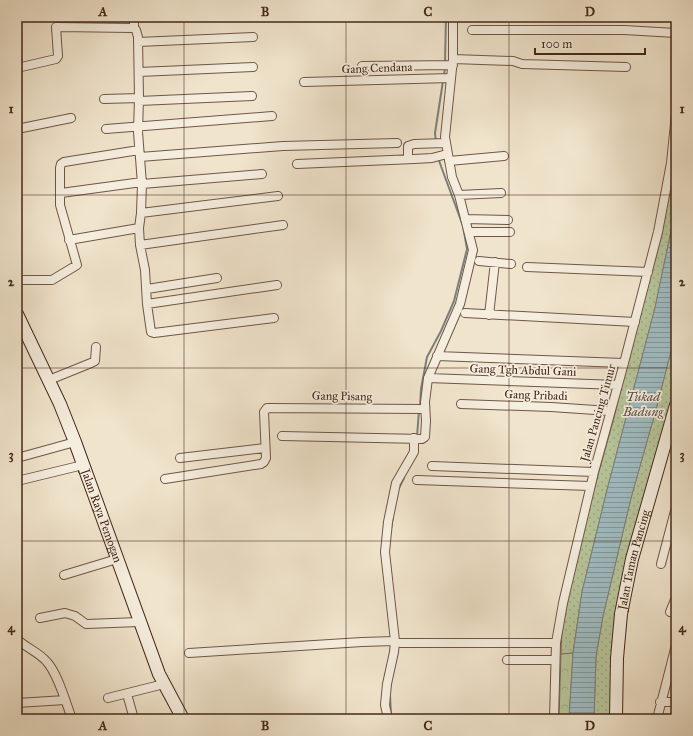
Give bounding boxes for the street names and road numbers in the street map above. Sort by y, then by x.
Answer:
street label: Gang Cendana [341,60,414,77]
street label: Gang Tgh Abdul Gani [469,361,577,380]
street label: Jalan Pancing Timur [577,362,620,466]
street label: Gang Pribadi [504,387,569,404]
street label: Gang Pisang [312,388,373,405]
street label: Jalan Raya Pemogan [77,465,125,565]
street label: Jalan Taman Pancing [615,508,654,613]

